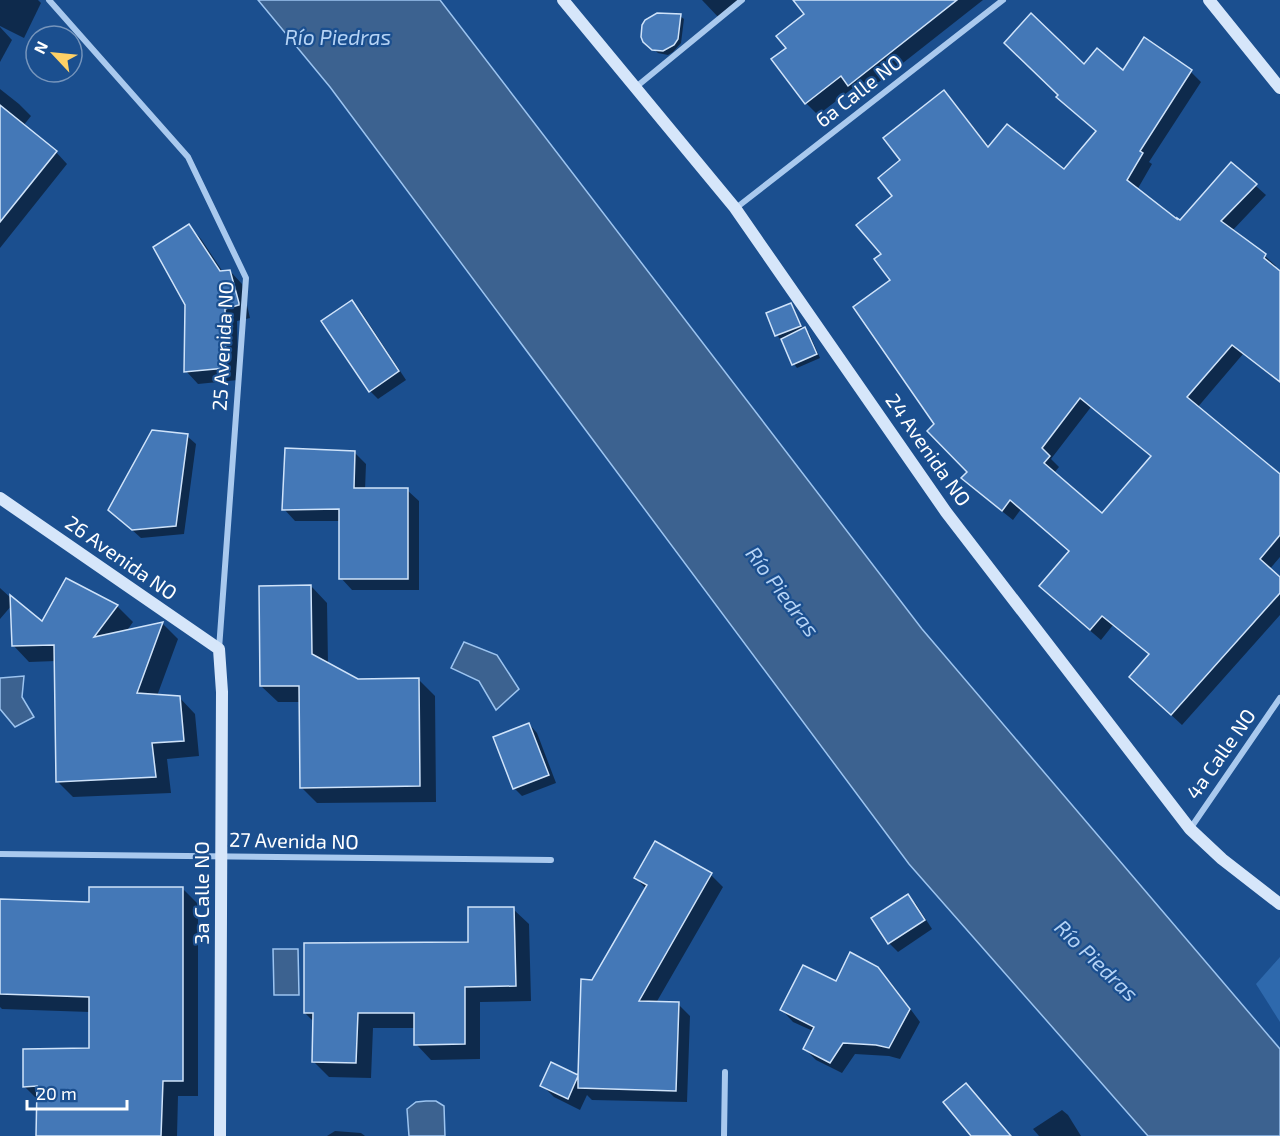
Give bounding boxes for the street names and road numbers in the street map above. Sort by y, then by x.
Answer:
street label: 6a Calle NO [810,49,907,132]
street label: 25 Avenida NO [207,280,237,412]
street label: 24 Avenida NO [881,389,976,510]
street label: 26 Avenida NO [61,510,182,605]
street label: 4a Calle NO [1180,704,1260,803]
street label: 27 Avenida NO [229,827,359,853]
street label: 3a Calle NO [189,841,213,945]

